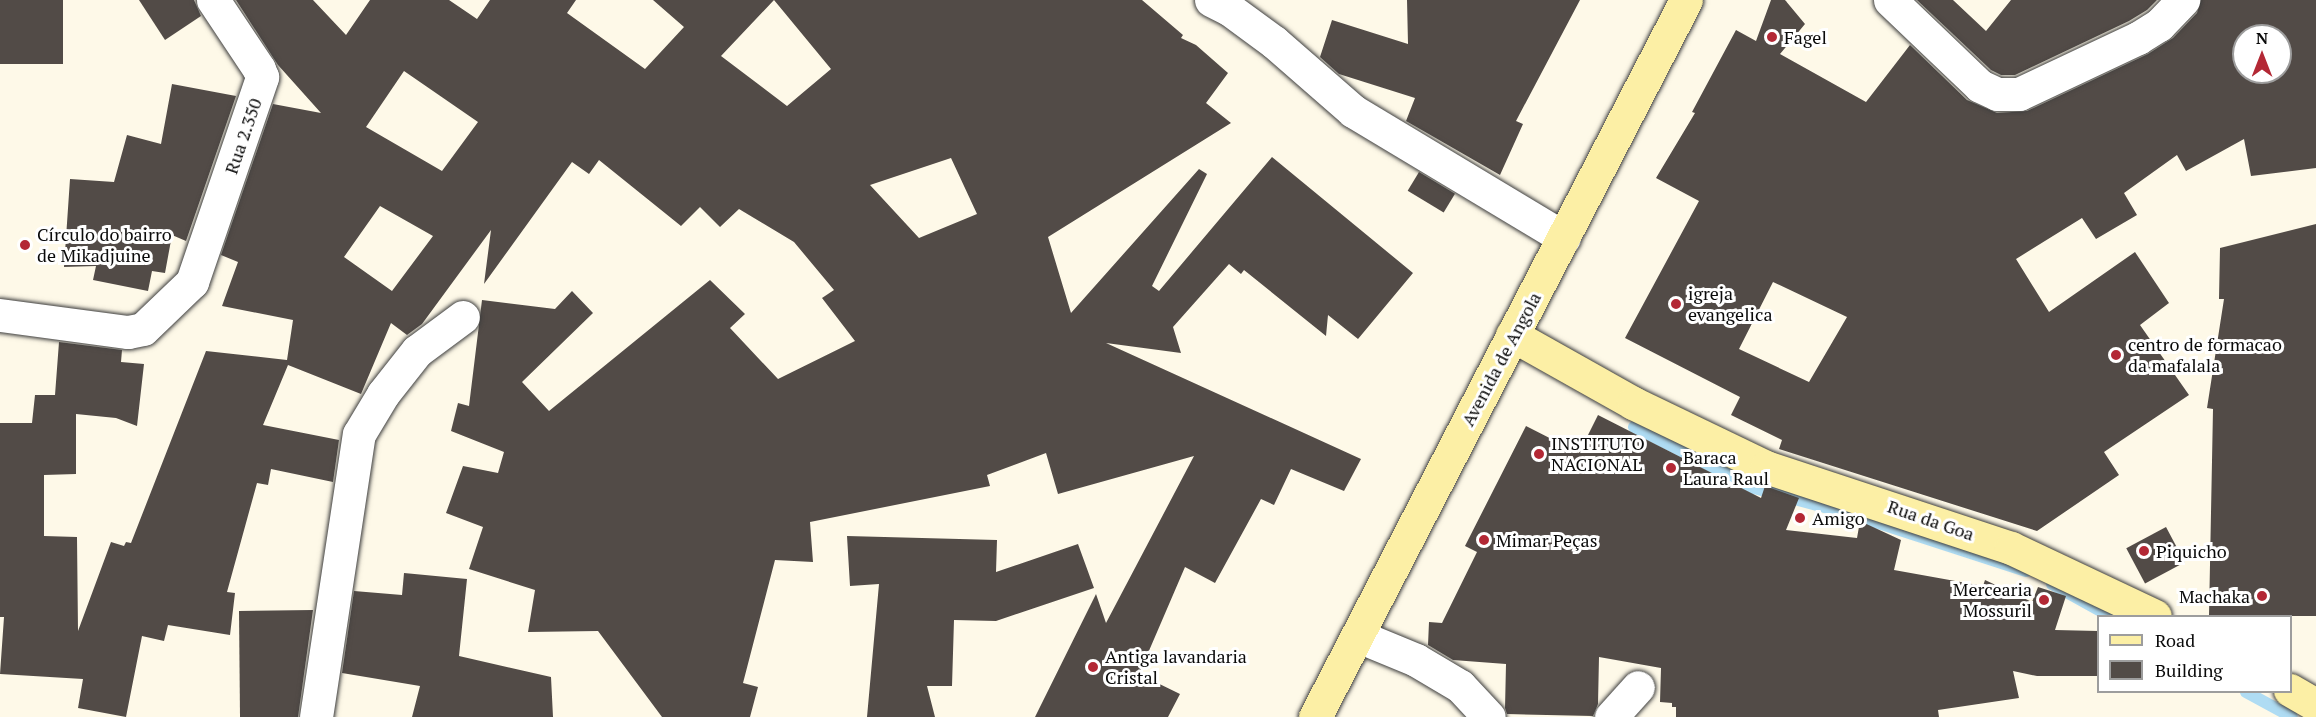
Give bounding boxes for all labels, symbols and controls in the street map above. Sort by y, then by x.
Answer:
north arrow [2232,24,2292,84]
place label: Fagel [1784,26,1827,48]
text: N [2256,27,2268,49]
marker: Fagel [1765,30,1779,44]
street label: Rua 2.350 [220,95,266,177]
place label: Círculo do bairro de Mikadjuine [37,224,172,266]
marker: Círculo do bairro de Mikadjuine [18,238,32,252]
place label: igreja evangelica [1688,283,1772,326]
street label: Avenida de Angola [1457,288,1545,430]
marker: igreja evangelica [1669,297,1683,311]
place label: centro de formacao da mafalala [2128,334,2282,376]
marker: centro de formacao da mafalala [2109,348,2123,362]
place label: INSTITUTO NACIONAL [1551,433,1645,476]
marker: INSTITUTO NACIONAL [1532,447,1546,461]
place label: Baraca Laura Raul [1683,447,1769,490]
marker: Baraca Laura Raul [1664,461,1678,475]
street label: Rua da Goa [1885,495,1977,545]
place label: Amigo [1812,507,1865,529]
marker: Amigo [1793,511,1807,525]
place label: Mimar Peças [1496,529,1597,551]
marker: Mimar Peças [1477,533,1491,547]
place label: Piquicho [2156,540,2227,562]
marker: Piquicho [2137,544,2151,558]
place label: Mercearia Mossuril [1953,579,2032,622]
place label: Machaka [2179,585,2250,607]
marker: Machaka [2255,589,2269,603]
marker: Mercearia Mossuril [2037,593,2051,607]
legend [2097,615,2292,693]
text: Road [2155,628,2195,652]
place label: Antiga lavandaria Cristal [1105,646,1247,688]
text: Building [2155,658,2223,682]
marker: Antiga lavandaria Cristal [1086,660,1100,674]

